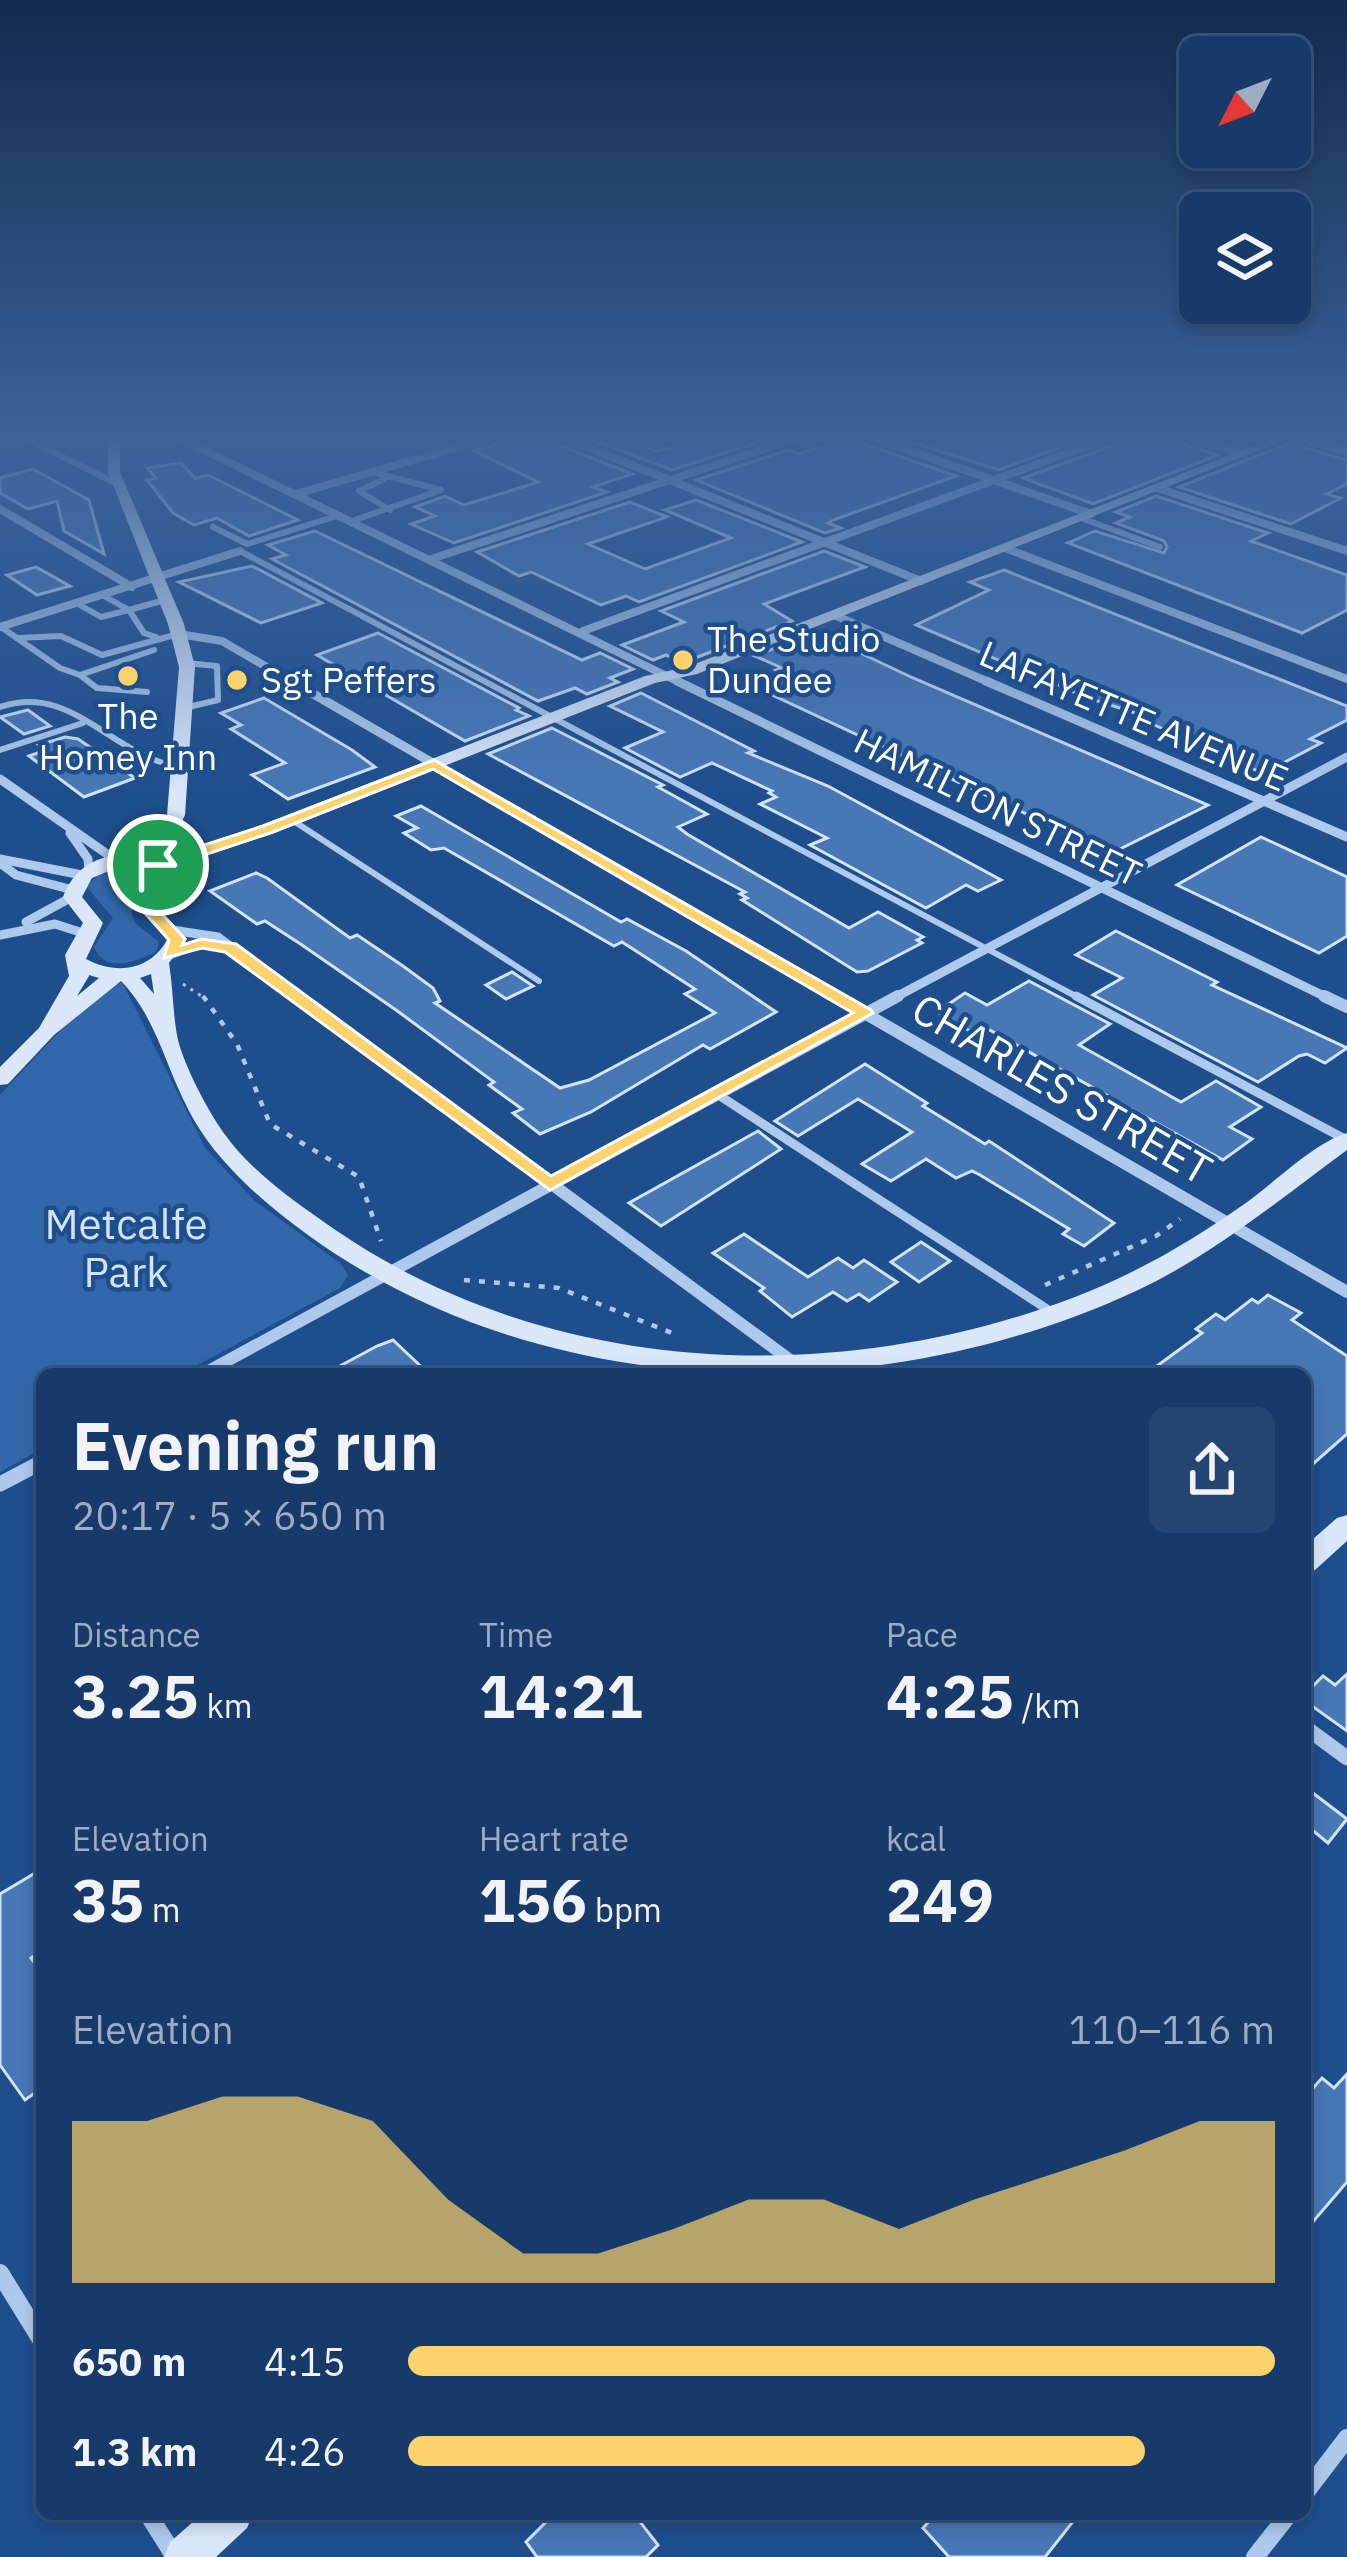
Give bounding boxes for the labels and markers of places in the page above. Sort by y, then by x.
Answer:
place label: The Studio Dundee [707,615,880,703]
marker: The Studio Dundee [670,647,696,673]
place label: Sgt Peffers [261,656,437,703]
marker: The Homey Inn [115,663,141,689]
marker: Sgt Peffers [224,667,250,693]
place label: The Homey Inn [39,692,217,780]
pin [107,814,209,916]

